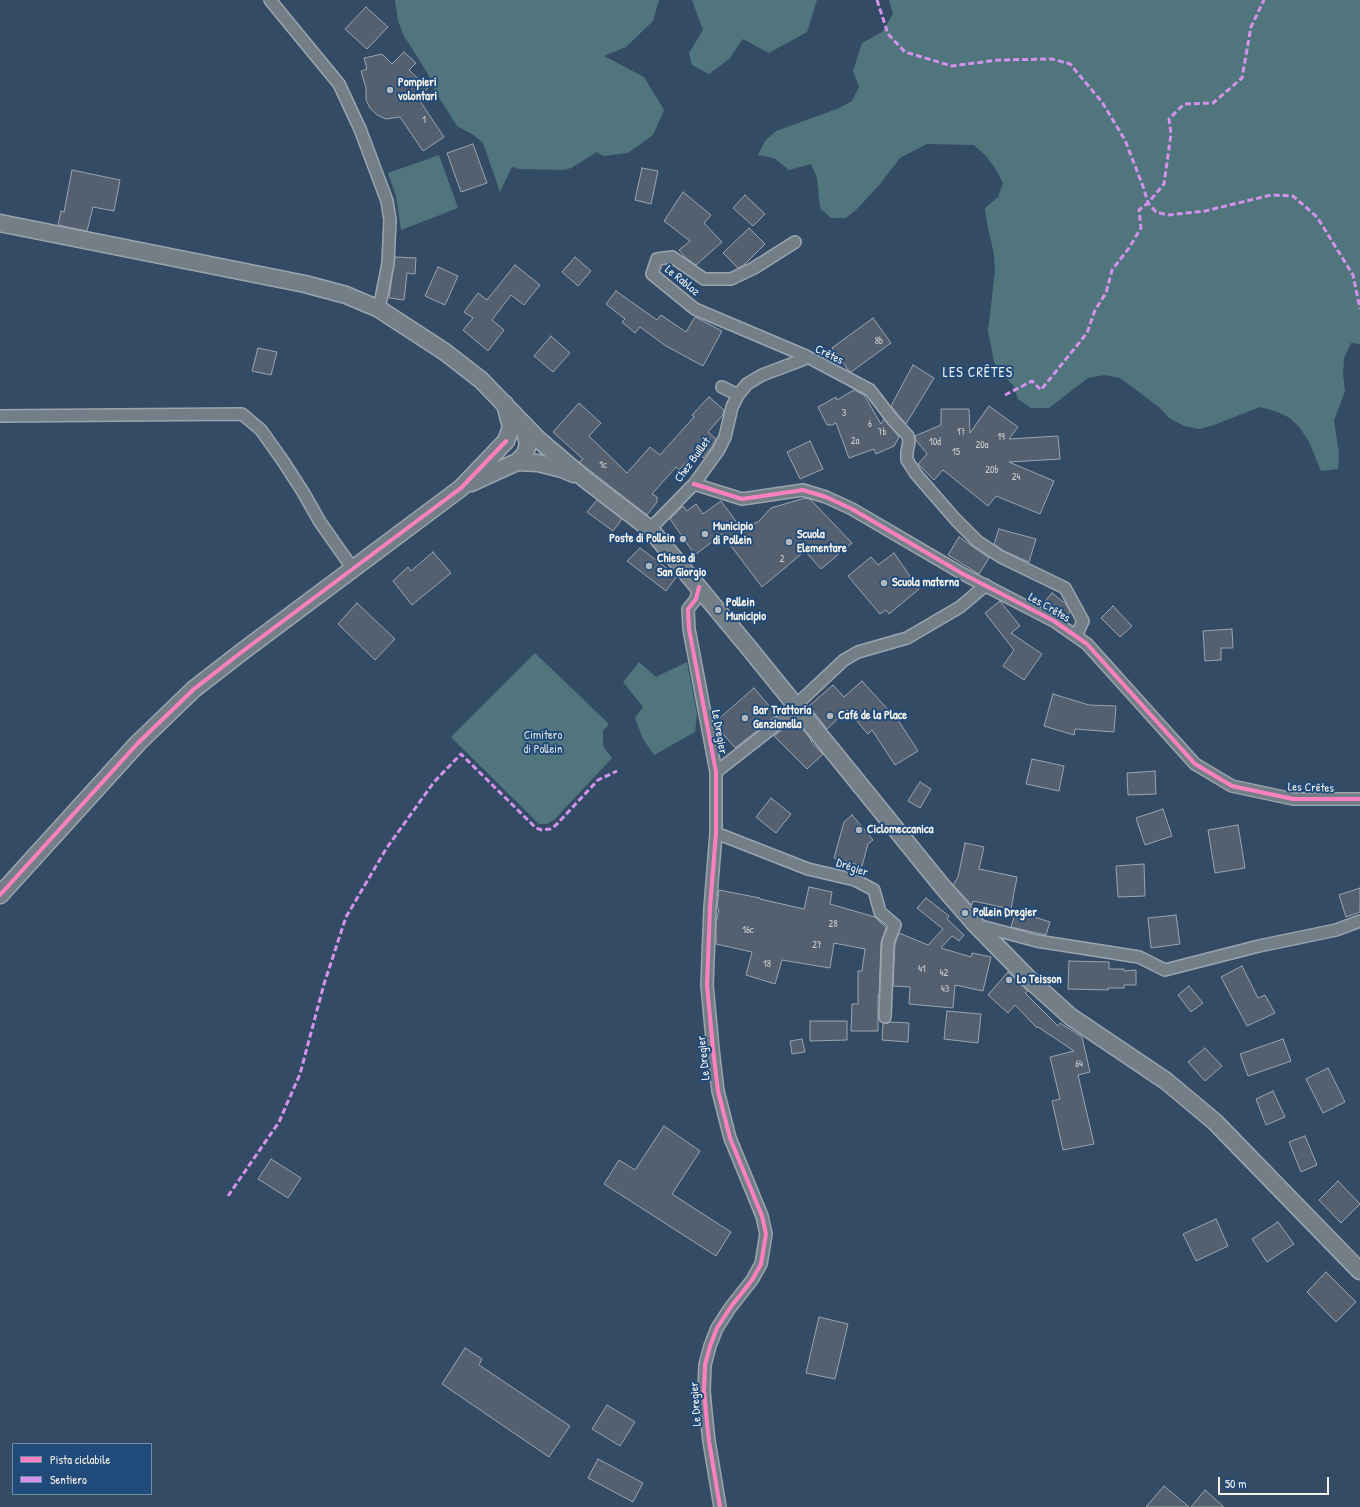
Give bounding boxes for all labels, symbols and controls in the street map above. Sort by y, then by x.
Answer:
place label: Pompieri volontari [398,76,437,104]
marker: Pompieri volontari [385,85,395,95]
house number: 1 [422,114,426,126]
street label: Le Rabloz [662,263,702,299]
house number: 8b [875,335,883,347]
street label: Crêtes [813,342,845,368]
district label: LES CRÊTES [943,365,1013,381]
house number: 3 [842,407,846,419]
house number: 6 [868,418,872,430]
house number: 7b [877,426,887,438]
house number: 17 [957,426,965,438]
house number: 19 [997,431,1005,443]
street label: Chez Buillet [672,435,714,485]
house number: 2a [851,435,859,447]
house number: 10d [929,436,941,448]
house number: 20a [975,439,989,451]
house number: 15 [952,446,960,458]
house number: 1c [599,459,607,471]
house number: 20b [985,464,999,476]
house number: 24 [1012,471,1020,483]
place label: Municipio di Pollein [713,520,753,548]
place label: Scuola Elementare [797,528,847,556]
marker: Municipio di Pollein [700,529,710,539]
place label: Poste di Pollein [609,532,675,546]
marker: Poste di Pollein [678,534,688,544]
marker: Scuola Elementare [784,537,794,547]
place label: Chiesa di San Giorgio [657,552,706,580]
house number: 2 [780,553,784,565]
marker: Chiesa di San Giorgio [644,561,654,571]
place label: Scuola materna [892,576,959,590]
marker: Scuola materna [879,578,889,588]
street label: Les Crêtes [1025,590,1073,626]
place label: Pollein Municipio [726,596,766,624]
marker: Pollein Municipio [713,605,723,615]
place label: Bar Trattoria Genzianella [753,704,811,732]
street label: Le Dregier [708,709,730,755]
place label: Café de la Place [838,709,907,723]
marker: Café de la Place [825,711,835,721]
marker: Bar Trattoria Genzianella [740,713,750,723]
park label: Cimitero di Pollein [524,729,562,757]
street label: Les Crêtes [1288,780,1334,796]
place label: Ciclomeccanica [867,823,933,837]
marker: Ciclomeccanica [854,825,864,835]
street label: Drégier [834,856,870,880]
place label: Pollein Dregier [973,906,1037,920]
marker: Pollein Dregier [960,908,970,918]
house number: 28 [828,918,838,930]
house number: 16c [742,924,754,936]
house number: 27 [812,939,822,951]
house number: 18 [763,958,771,970]
house number: 41 [918,963,926,975]
house number: 42 [940,967,948,979]
place label: Lo Teisson [1017,973,1062,987]
marker: Lo Teisson [1004,975,1014,985]
house number: 43 [941,983,949,995]
street label: Le Dregier [695,1035,713,1081]
house number: 64 [1075,1058,1083,1070]
street label: Le Dregier [687,1381,705,1427]
legend [12,1443,152,1495]
text: Pista ciclabile [50,1451,110,1468]
scale bar [1220,1469,1331,1495]
text: Sentiero [50,1471,87,1488]
text: 50 m [1225,1475,1246,1492]

